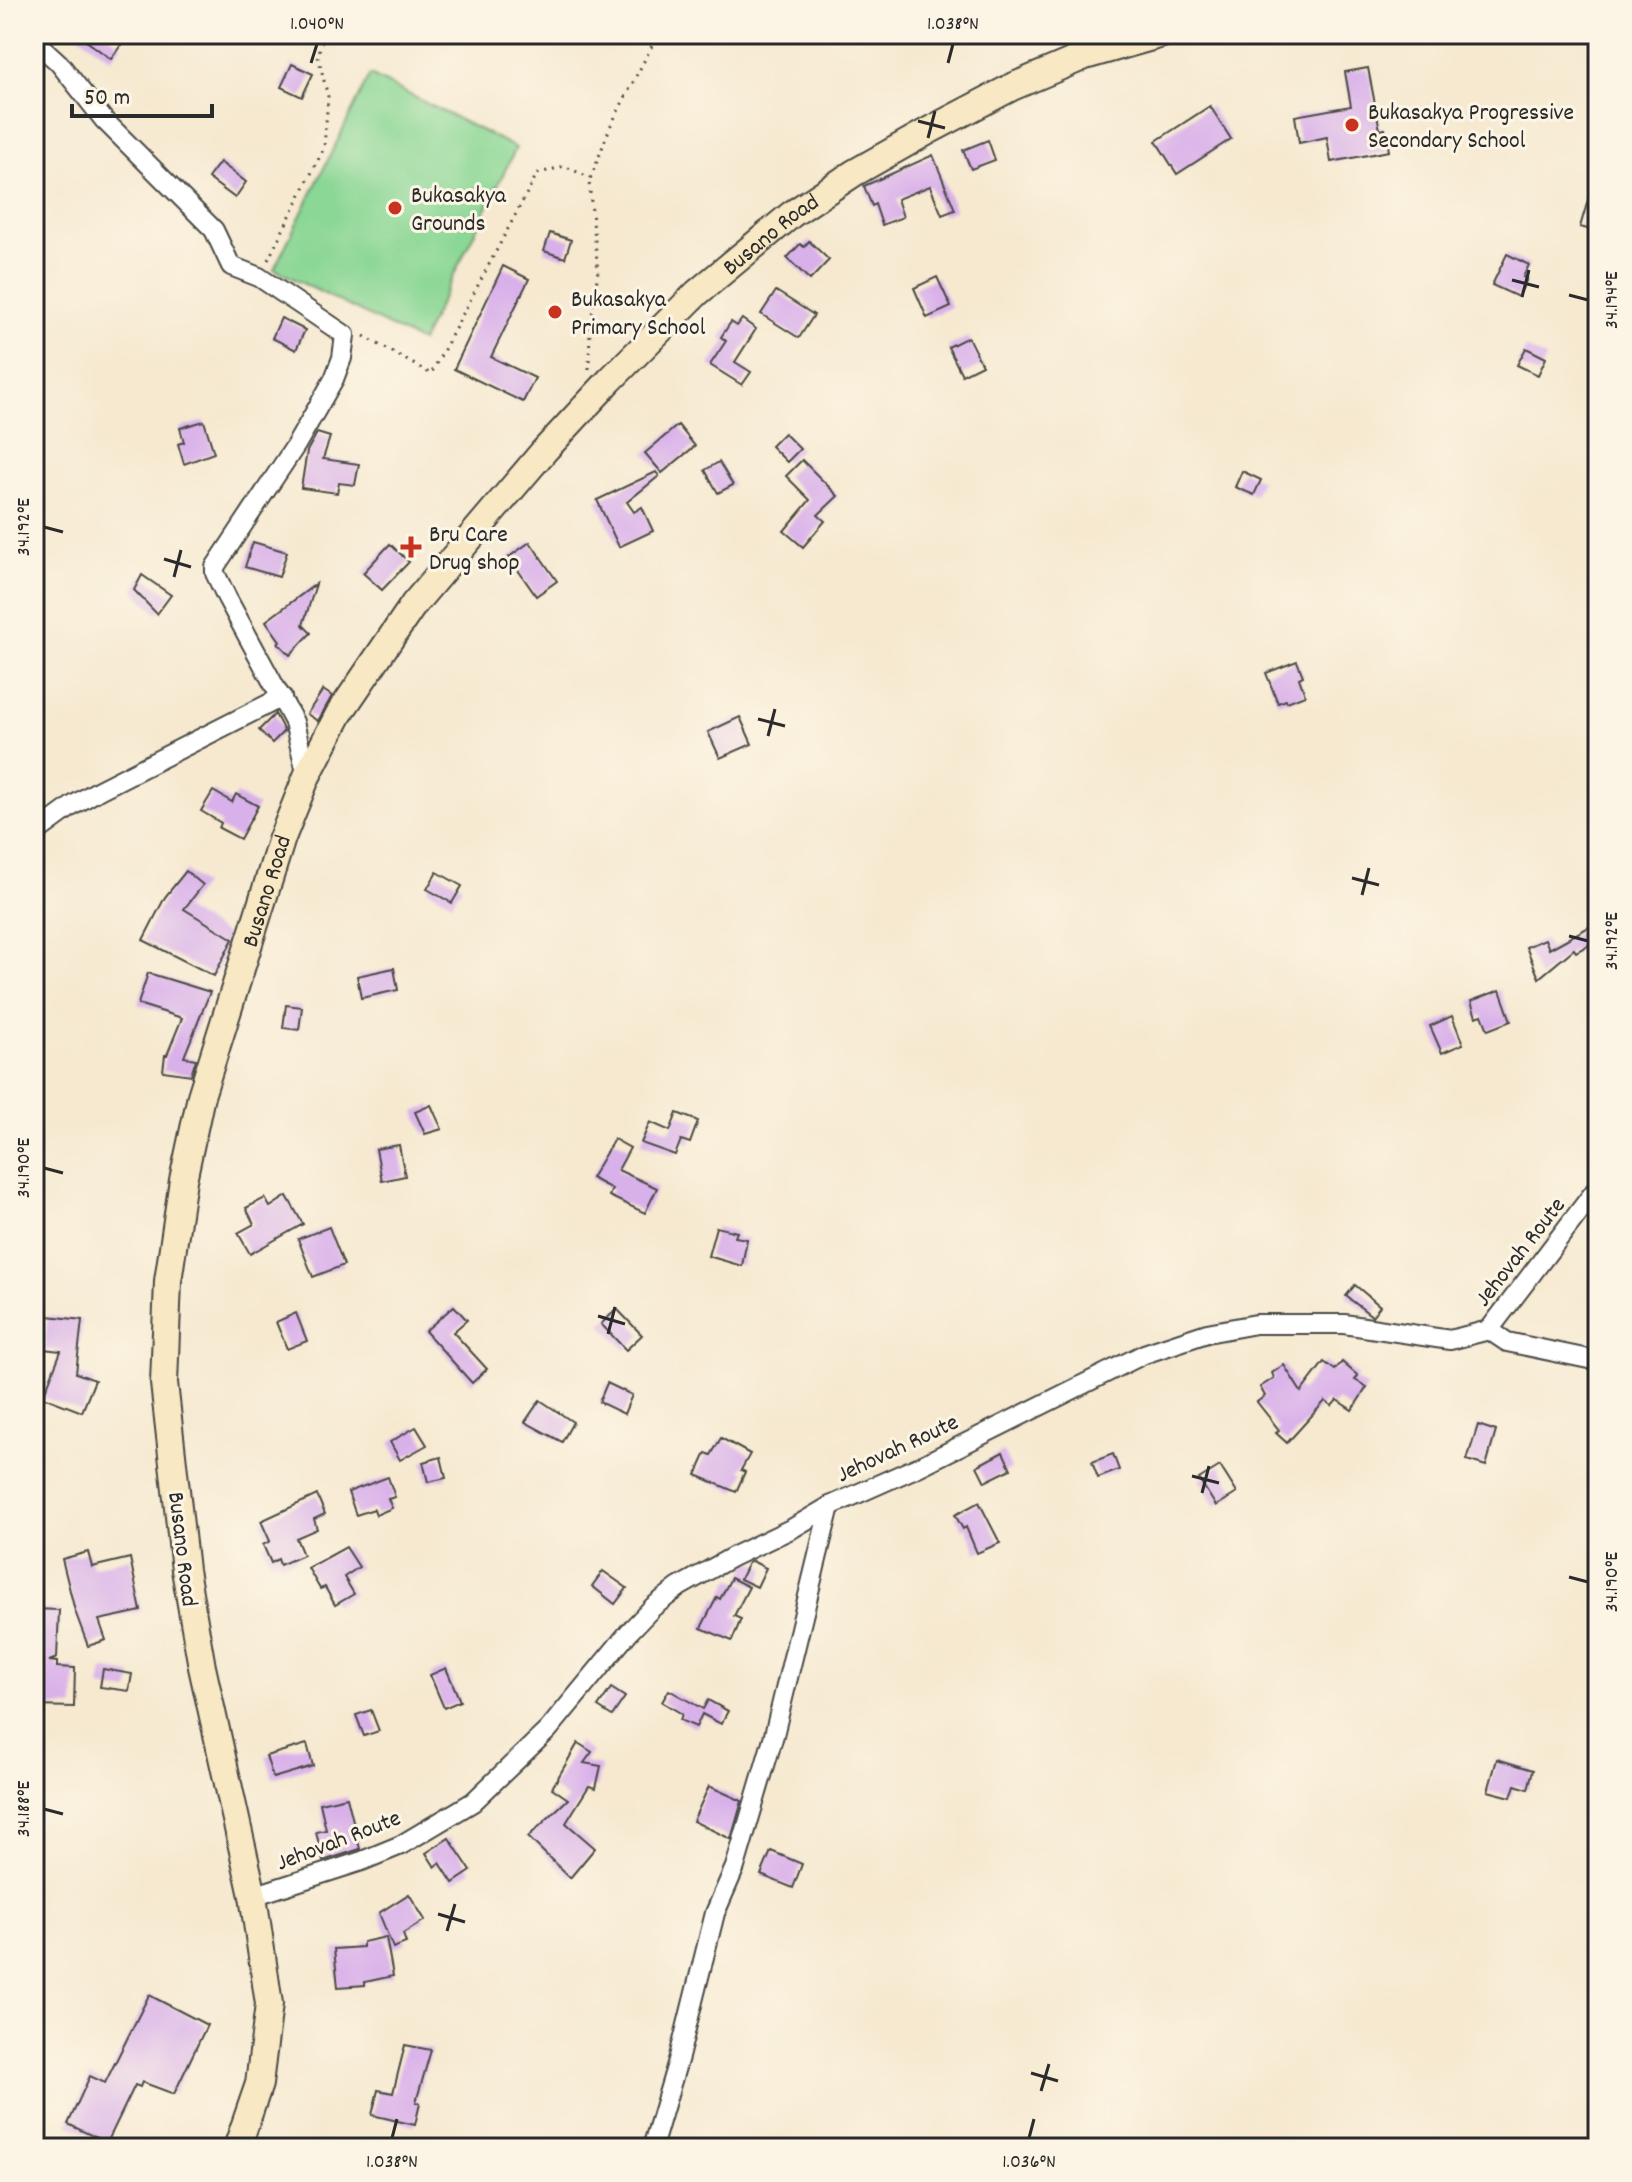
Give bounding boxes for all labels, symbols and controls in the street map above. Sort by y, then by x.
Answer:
text: 1.040°N [290,11,344,39]
text: 1.038°N [927,11,979,39]
scale bar [72,68,212,118]
text: 50 m [84,82,130,116]
place label: Bukasakya Progressive Secondary School [1368,97,1574,159]
marker: Bukasakya Progressive Secondary School [1343,116,1361,134]
place label: Bukasakya Grounds [411,180,507,242]
street label: Busano Road [716,187,827,285]
marker: Bukasakya Grounds [386,199,404,217]
text: 34.194°E [1599,271,1627,329]
place label: Bukasakya Primary School [571,284,706,346]
marker: Bukasakya Primary School [546,303,564,321]
text: 34.192°E [11,498,39,556]
place label: Bru Care Drug shop [429,519,519,581]
marker: Bru Care Drug shop [400,536,422,558]
street label: Busano Road [235,832,302,952]
text: 34.192°E [1599,912,1627,970]
text: 34.190°E [11,1138,39,1198]
street label: Jehovah Route [1468,1191,1575,1315]
street label: Jehovah Route [832,1407,965,1493]
street label: Busano Road [157,1490,205,1609]
text: 34.190°E [1599,1552,1627,1612]
text: 34.188°E [11,1781,39,1837]
street label: Jehovah Route [272,1802,406,1881]
text: 1.038°N [366,2149,418,2177]
text: 1.036°N [1002,2149,1056,2177]

